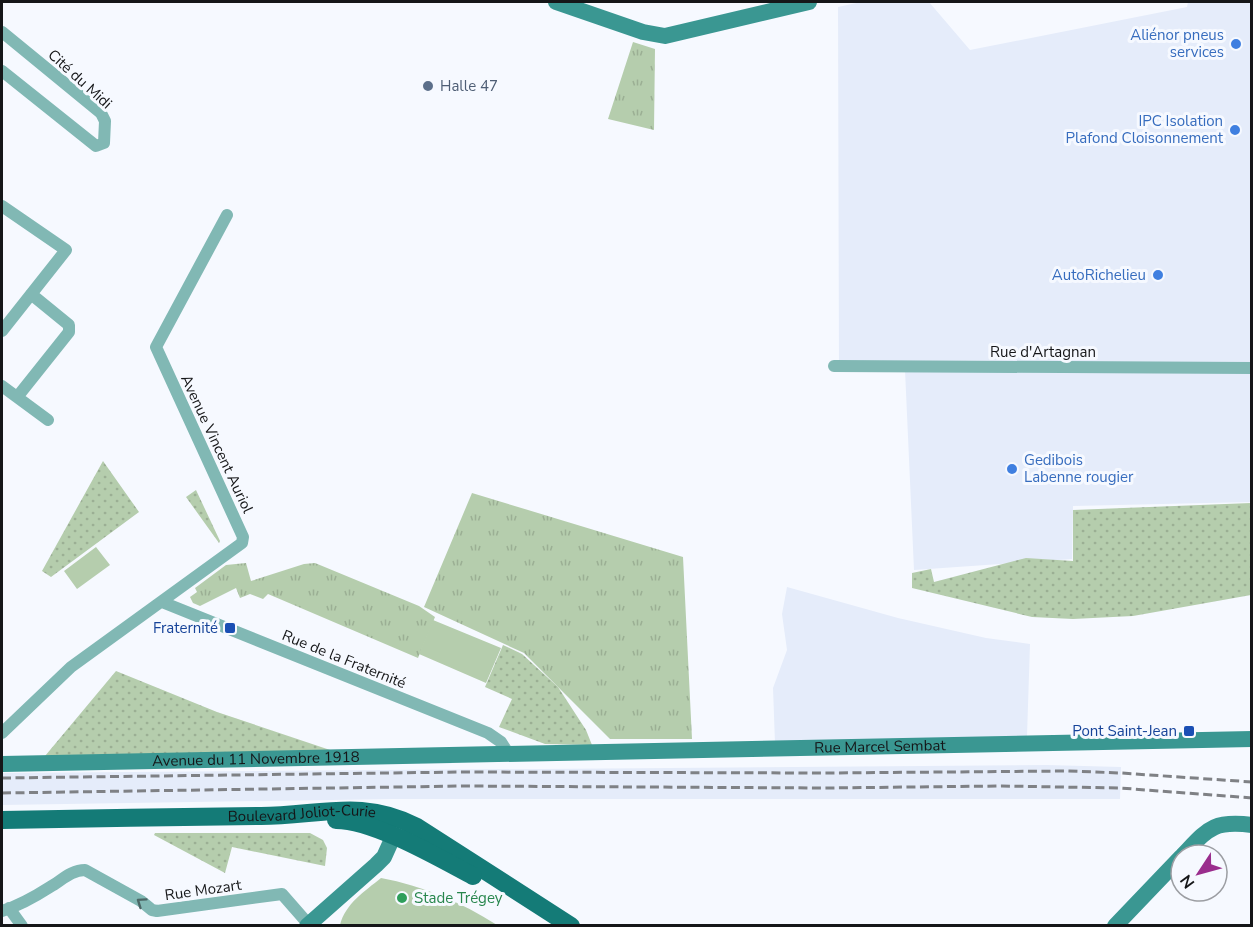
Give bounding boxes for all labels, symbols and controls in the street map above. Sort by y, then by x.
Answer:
place label: Aliénor pneus services [1130,25,1224,62]
marker: Aliénor pneus services [1229,37,1243,51]
street label: Cité du Midi [44,45,116,113]
place label: Halle 47 [440,76,498,96]
marker: Halle 47 [421,79,435,93]
place label: IPC Isolation Plafond Cloisonnement [1065,111,1224,148]
marker: IPC Isolation Plafond Cloisonnement [1228,123,1242,137]
place label: AutoRichelieu [1052,265,1146,285]
marker: AutoRichelieu [1151,268,1165,282]
street label: Rue d'Artagnan [990,342,1096,362]
street label: Avenue Vincent Auriol [176,372,258,517]
place label: Gedibois Labenne rougier [1024,450,1134,487]
marker: Gedibois Labenne rougier [1005,462,1019,476]
place label: Fraternité [153,618,218,638]
marker: Fraternité [223,621,237,635]
street label: Rue de la Fraternité [279,625,409,693]
place label: Pont Saint-Jean [1072,721,1177,741]
marker: Pont Saint-Jean [1182,724,1196,738]
street label: Rue Marcel Sembat [814,735,946,758]
street label: Avenue du 11 Novembre 1918 [152,747,360,771]
street label: Boulevard Joliot-Curie [228,800,377,826]
north arrow [1169,843,1229,903]
text: N [1175,870,1200,893]
street label: Rue Mozart [163,875,243,905]
place label: Stade Trégey [414,888,503,908]
marker: Stade Trégey [395,891,409,905]
one-way arrow [136,898,147,909]

